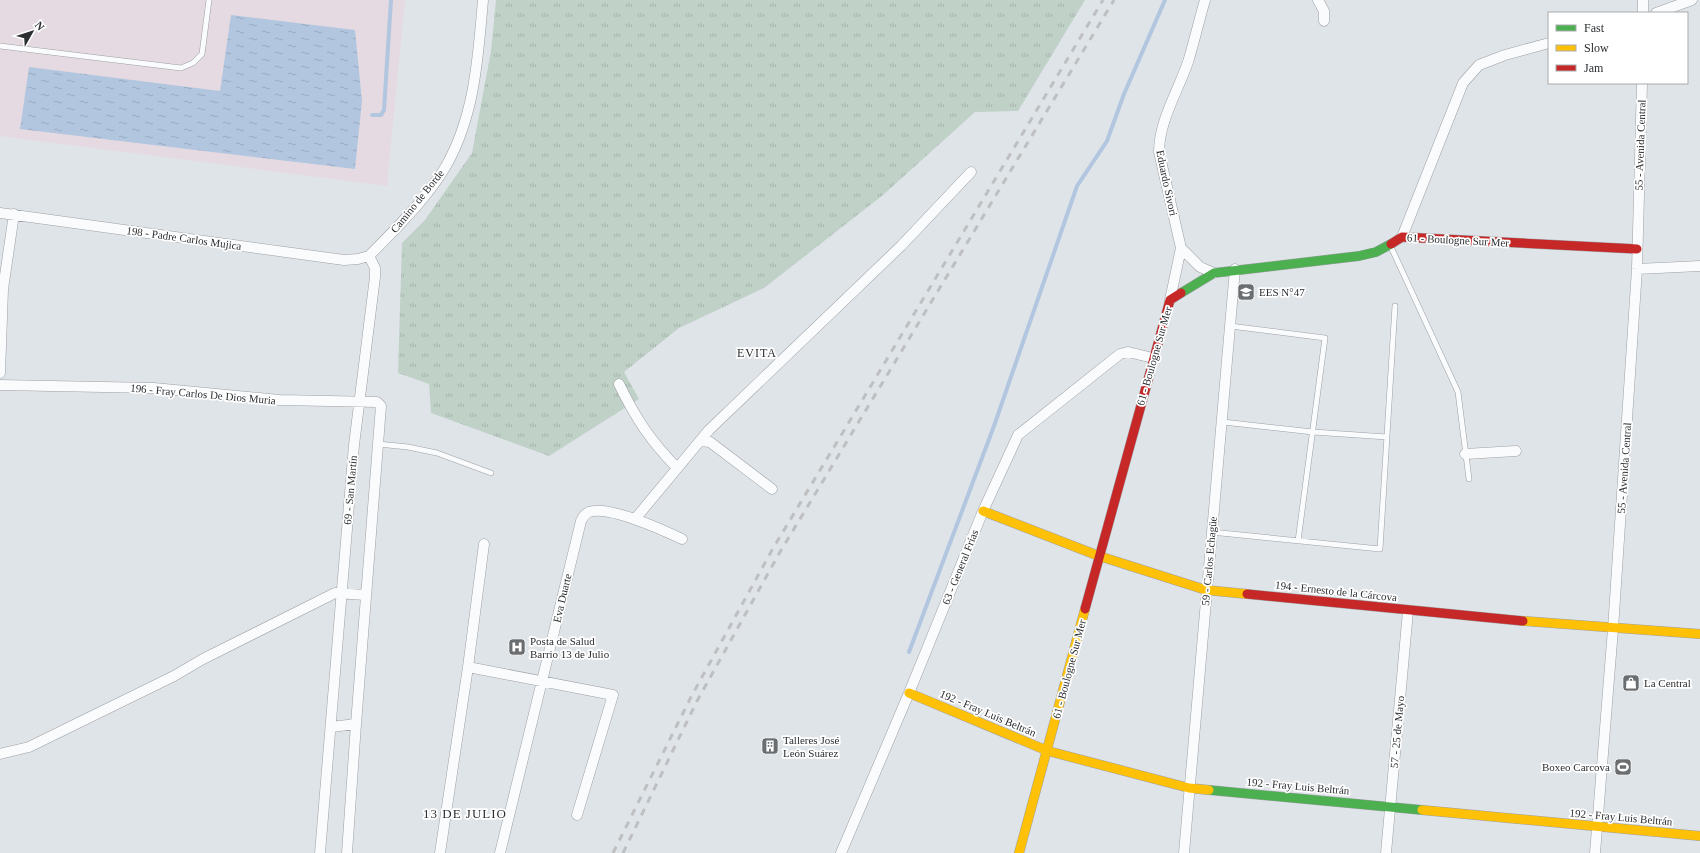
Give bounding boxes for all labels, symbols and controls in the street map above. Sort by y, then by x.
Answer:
north arrow [12,12,52,52]
legend [1548,12,1688,84]
text: N [33,19,47,33]
text: Fast [1584,21,1605,35]
text: Slow [1584,41,1609,55]
text: Jam [1584,61,1604,75]
street label: 55 - Avenida Central [1632,99,1648,191]
street label: Eduardo Sivori [1154,149,1180,217]
street label: Camino de Borde [388,167,446,235]
street label: 198 - Padre Carlos Mujica [126,224,242,252]
street label: 61 - Boulogne Sur Mer [1407,231,1510,249]
school or university icon: EES N°47 [1236,282,1256,302]
place label: EES N°47 [1259,286,1305,298]
street label: 61 - Boulogne Sur Mer [1134,305,1174,407]
district label: EVITA [737,346,777,360]
street label: 196 - Fray Carlos De Dios Muria [130,382,276,406]
street label: 55 - Avenida Central [1615,422,1633,514]
street label: 69 - San Martín [341,454,359,525]
street label: 59 - Carlos Echagüe [1199,516,1219,606]
street label: 63 - General Frías [940,528,980,606]
street label: Eva Duarte [551,572,573,624]
street label: 194 - Ernesto de la Cárcova [1274,579,1398,603]
street label: 61 - Boulogne Sur Mer [1050,618,1088,720]
place label: Posta de Salud Barrio 13 de Julio [530,635,610,660]
hospital icon: Posta de Salud Barrio 13 de Julio [507,637,527,657]
shop icon: La Central [1621,673,1641,693]
place label: La Central [1644,677,1691,689]
street label: 192 - Fray Luis Beltrán [938,687,1038,739]
street label: 57 - 25 de Mayo [1388,695,1406,769]
place label: Talleres José León Suárez [783,734,839,759]
building icon: Talleres José León Suárez [760,736,780,756]
sports icon: Boxeo Carcova [1613,757,1633,777]
place label: Boxeo Carcova [1542,761,1610,773]
street label: 192 - Fray Luis Beltrán [1246,776,1350,797]
district label: 13 DE JULIO [423,806,507,821]
street label: 192 - Fray Luis Beltrán [1569,807,1673,828]

